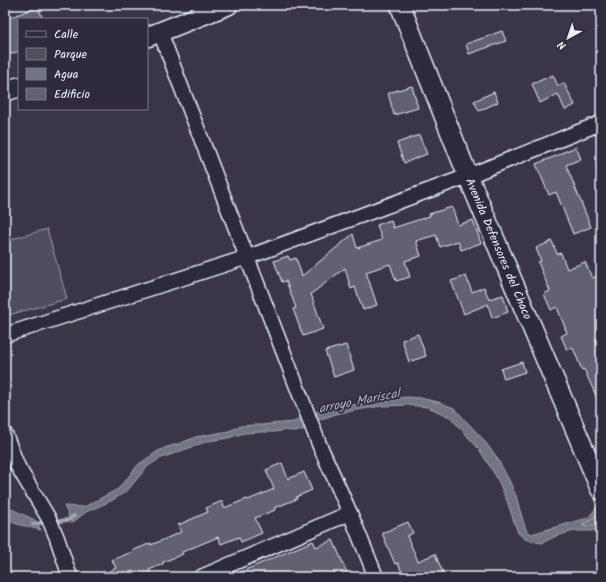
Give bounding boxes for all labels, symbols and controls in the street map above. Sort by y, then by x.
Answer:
legend [18,18,148,110]
north arrow [548,18,588,58]
text: Calle [54,25,79,44]
text: N [554,36,571,54]
text: Parque [54,45,88,64]
text: Agua [54,65,79,84]
text: Edificio [54,85,90,104]
street label: Avenida Defensores del Chaco [460,175,537,323]
water label: arroyo Mariscal [317,383,404,420]

